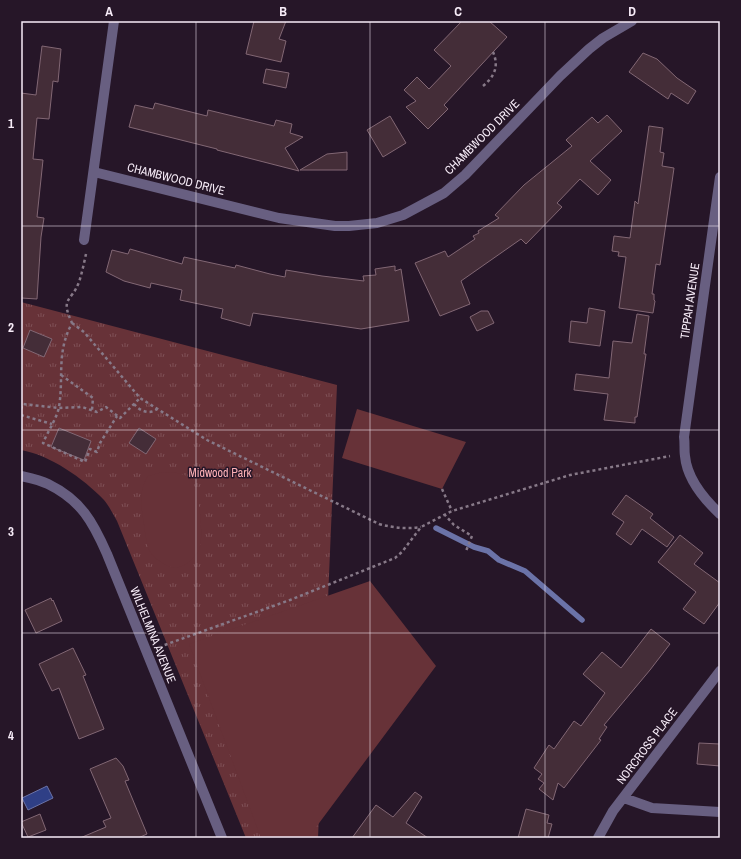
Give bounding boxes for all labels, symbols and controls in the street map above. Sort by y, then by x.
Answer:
text: A [105,3,113,20]
text: B [279,3,287,20]
text: C [454,3,462,20]
text: D [628,3,636,20]
street label: CHAMBWOOD DRIVE [441,96,523,178]
text: 1 [8,115,14,132]
street label: CHAMBWOOD DRIVE [126,159,226,199]
street label: TIPPAH AVENUE [677,262,703,340]
text: 2 [8,319,14,336]
park label: Midwood Park [189,465,252,481]
text: 3 [8,523,14,540]
street label: WILHELMINA AVENUE [126,584,180,686]
street label: NORCROSS PLACE [613,704,681,788]
text: 4 [8,727,14,744]

